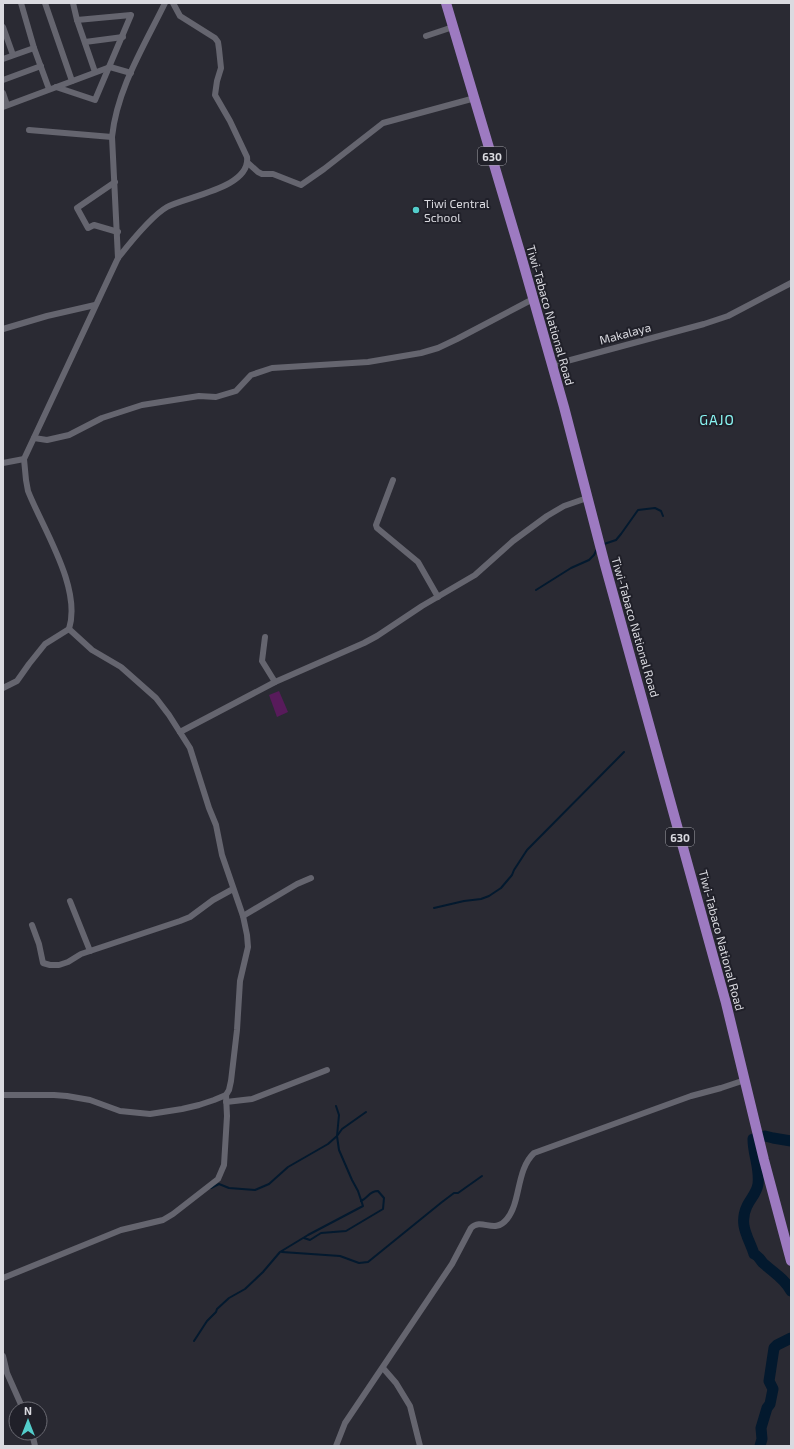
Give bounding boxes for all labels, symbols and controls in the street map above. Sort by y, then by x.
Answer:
road number: 630 [478,147,506,165]
place label: Tiwi Central School [424,196,490,224]
marker: Tiwi Central School [411,205,421,215]
street label: Tiwi-Tabaco National Road [524,243,578,387]
street label: Makalaya [598,319,652,347]
district label: GAJO [699,411,735,428]
street label: Tiwi-Tabaco National Road [609,555,663,699]
road number: 630 [666,828,694,846]
street label: Tiwi-Tabaco National Road [696,868,748,1012]
north arrow [8,1401,48,1441]
text: N [24,1404,32,1417]

